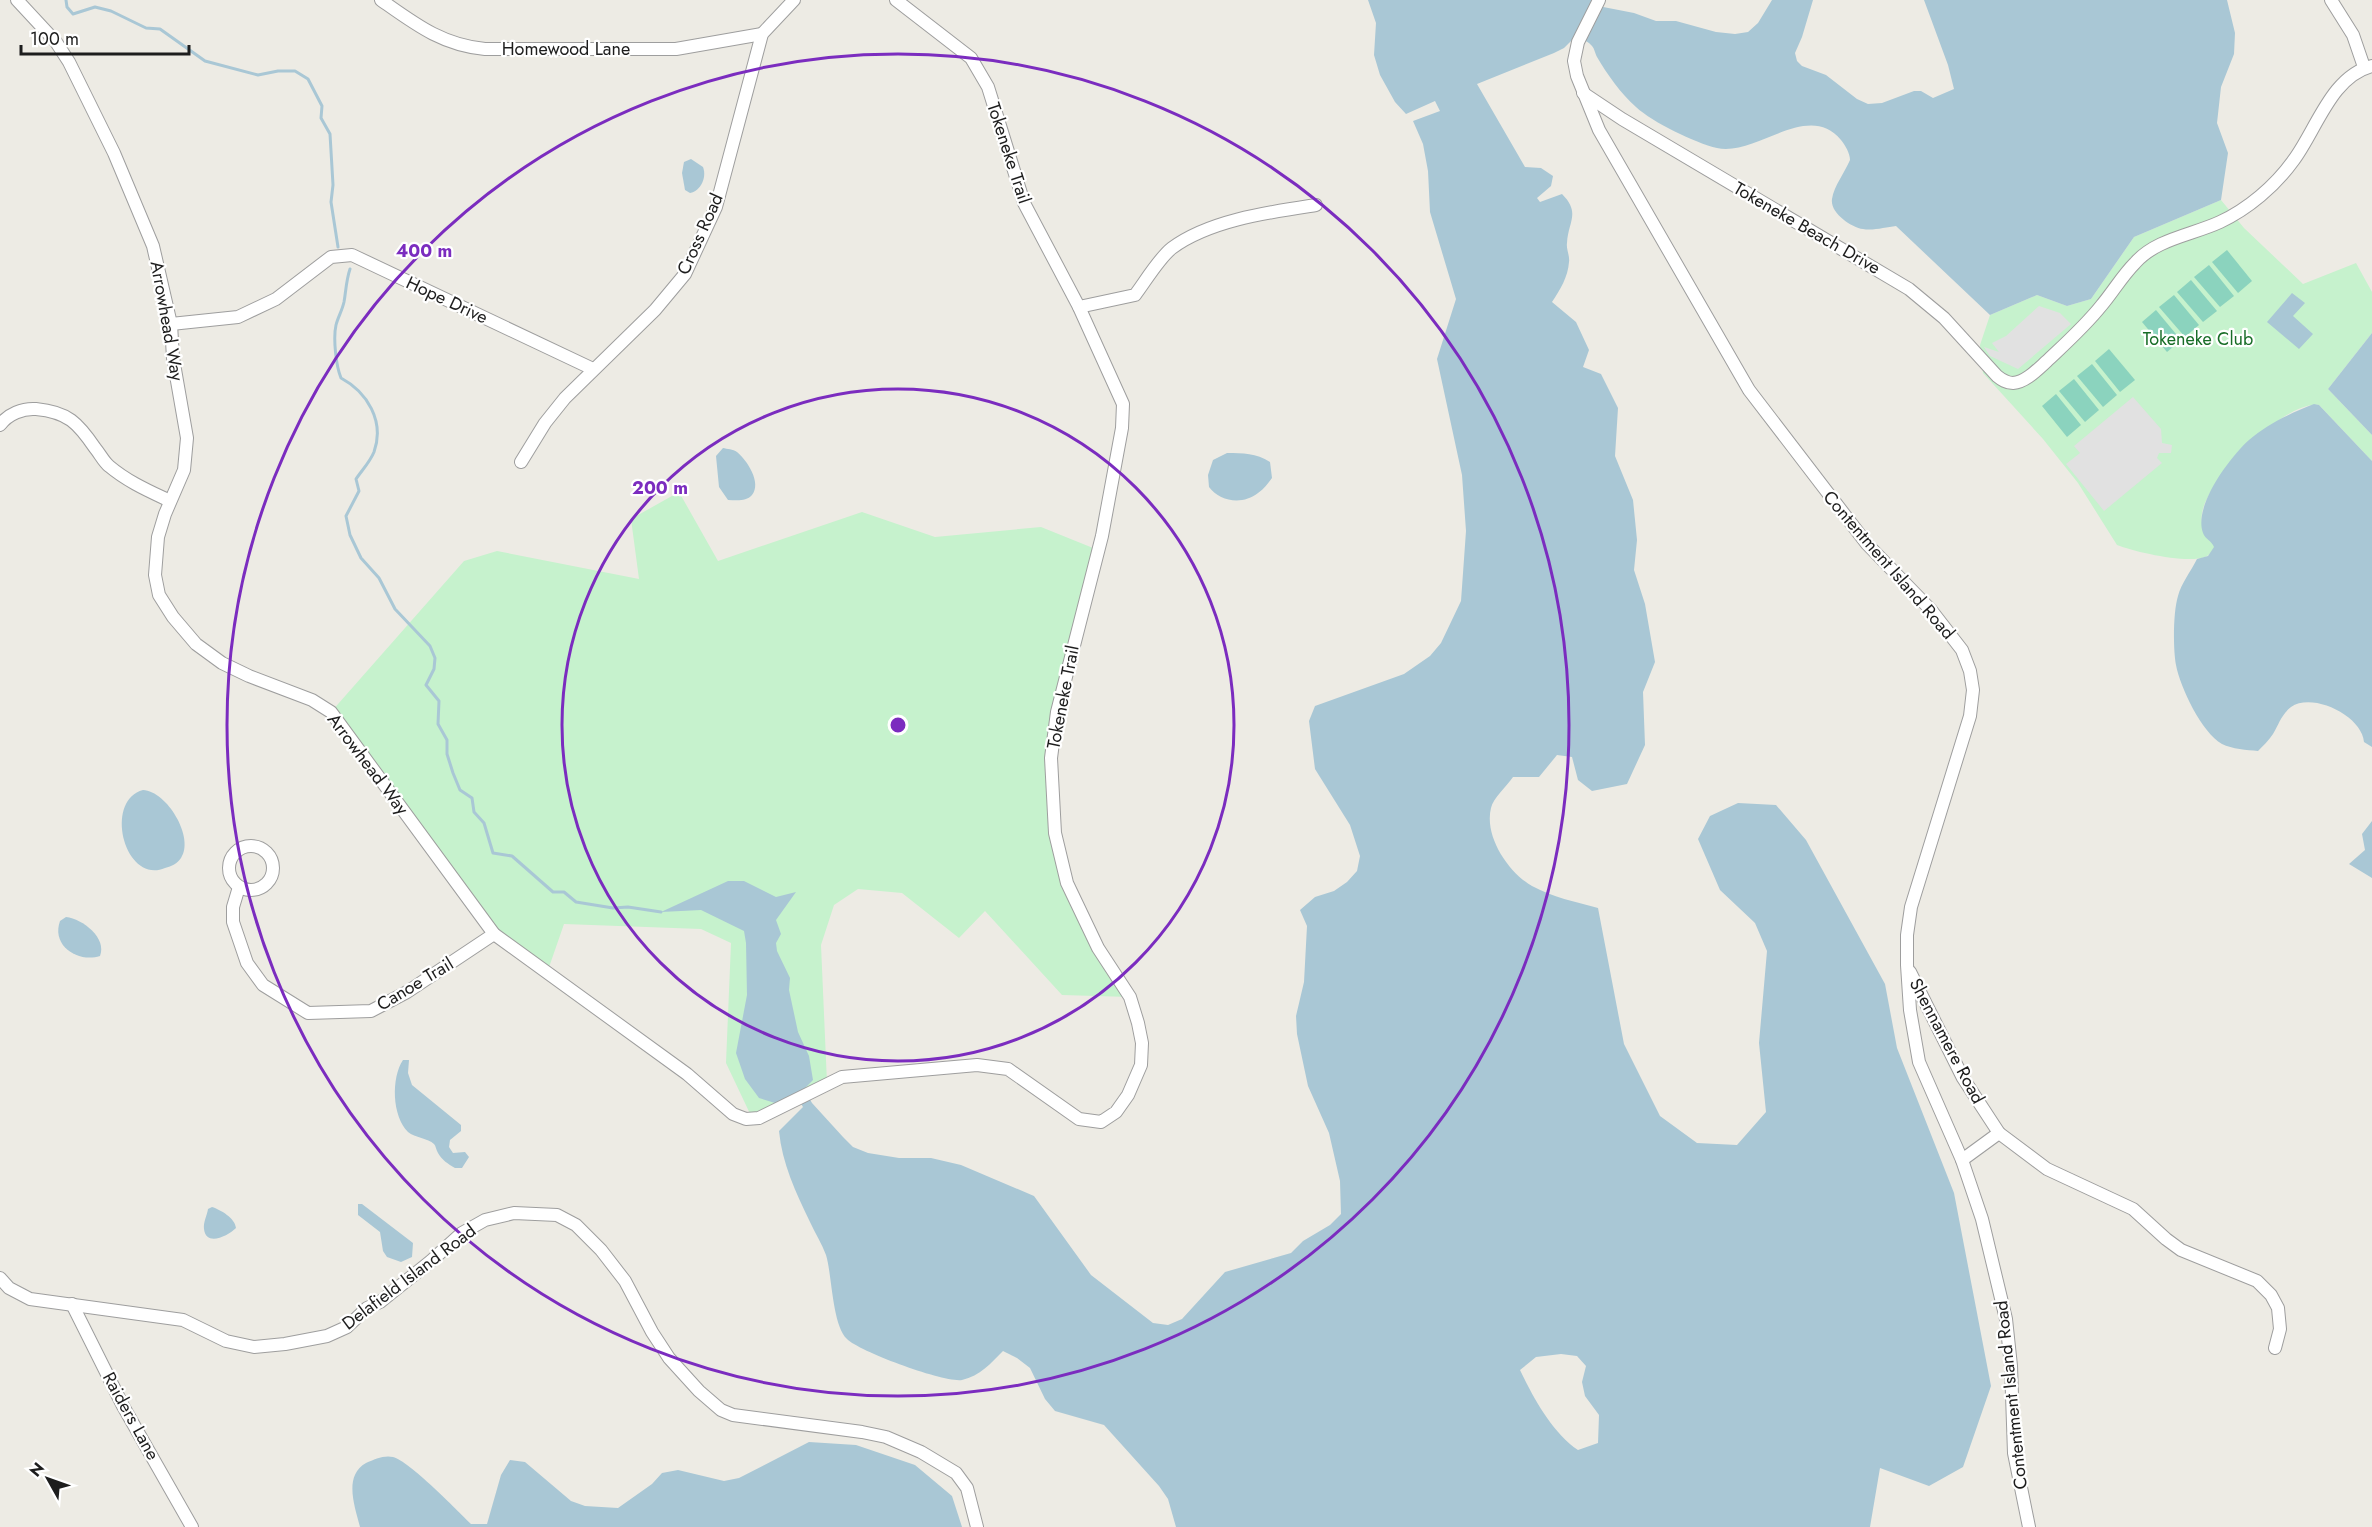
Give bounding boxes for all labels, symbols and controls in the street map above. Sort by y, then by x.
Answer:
scale bar [21,18,189,56]
text: 100 m [30,26,79,52]
street label: Homewood Lane [502,36,630,62]
street label: Tokeneke Trail [980,99,1038,207]
street label: Tokeneke Beach Drive [1729,175,1885,281]
street label: Cross Road [670,189,730,279]
text: 400 m [396,238,452,264]
street label: Arrowhead Way [144,259,190,383]
street label: Hope Drive [402,270,492,330]
park label: Tokeneke Club [2143,326,2253,352]
text: 200 m [632,475,688,501]
street label: Contentment Island Road [1817,485,1961,645]
street label: Tokeneke Trail [1040,643,1086,751]
street label: Arrowhead Way [321,708,415,820]
centre of rings [888,715,908,735]
street label: Canoe Trail [372,951,458,1017]
street label: Shennamere Road [1903,974,1991,1108]
street label: Delafield Island Road [337,1218,481,1336]
street label: Contentment Island Road [1988,1299,2034,1491]
street label: Raiders Lane [96,1367,166,1465]
north arrow [18,1449,78,1509]
text: N [24,1457,50,1482]

